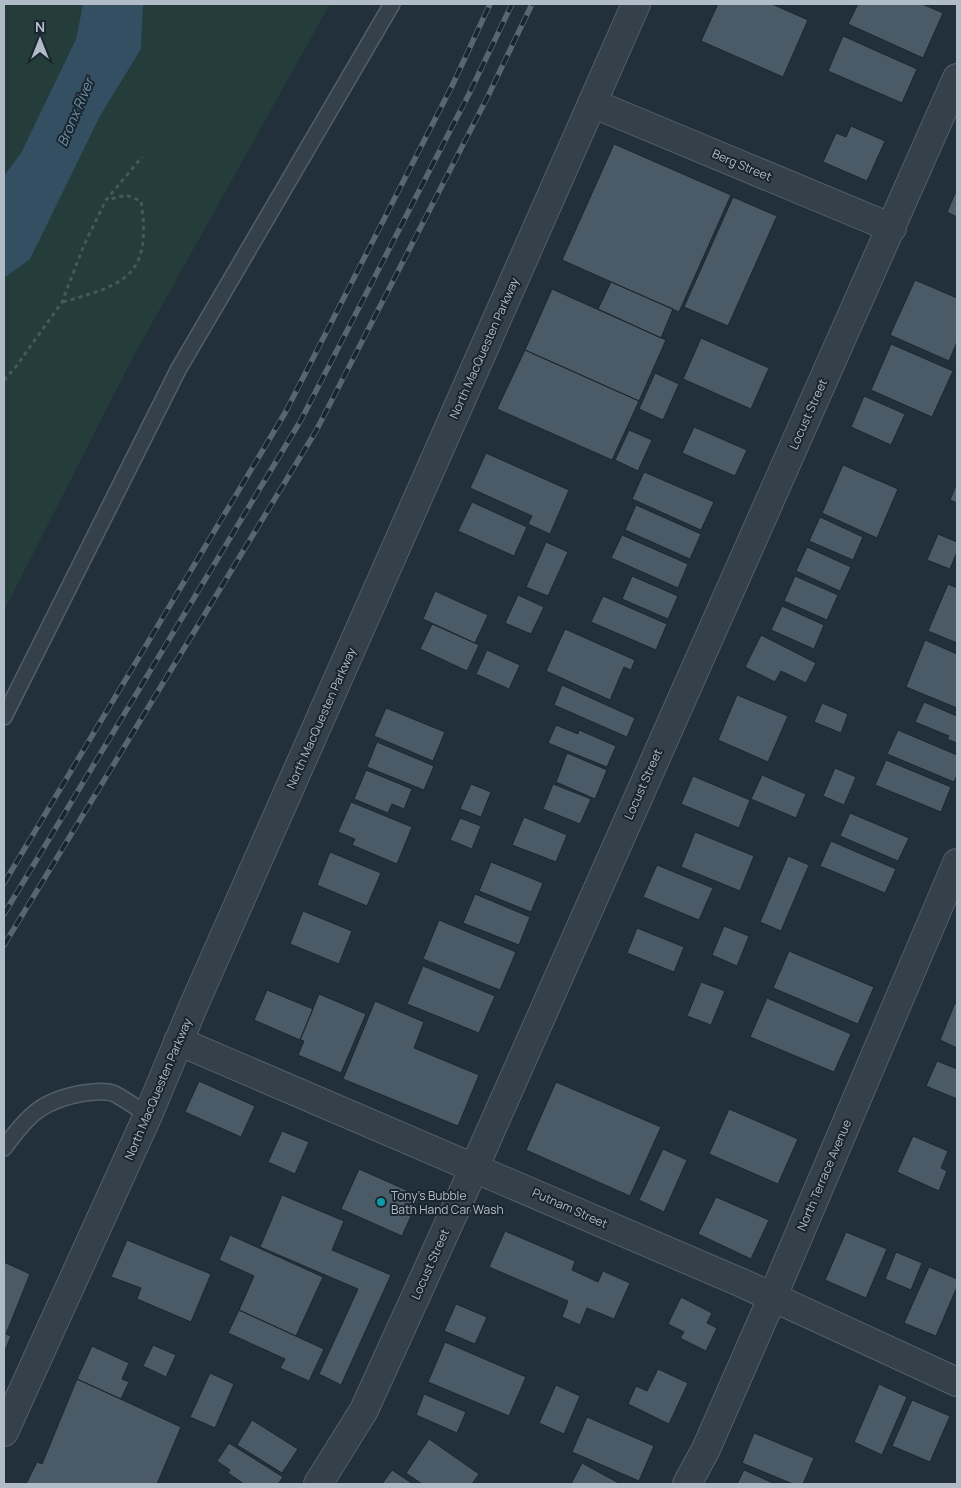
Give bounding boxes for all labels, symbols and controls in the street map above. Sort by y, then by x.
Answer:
north arrow [15,15,65,65]
text: N [35,17,45,36]
water label: Bronx River [52,73,99,149]
street label: Berg Street [710,145,775,185]
street label: North MacQuesten Parkway [445,274,523,421]
street label: Locust Street [785,376,831,452]
street label: North MacQuesten Parkway [282,644,360,791]
street label: Locust Street [620,746,666,822]
street label: North MacQuesten Parkway [120,1015,196,1163]
street label: North Terrace Avenue [793,1117,855,1233]
street label: Putnam Street [530,1184,611,1232]
place label: Tony's Bubble Bath Hand Car Wash [391,1187,504,1218]
marker: Tony's Bubble Bath Hand Car Wash [375,1196,387,1208]
street label: Locust Street [407,1226,453,1302]

